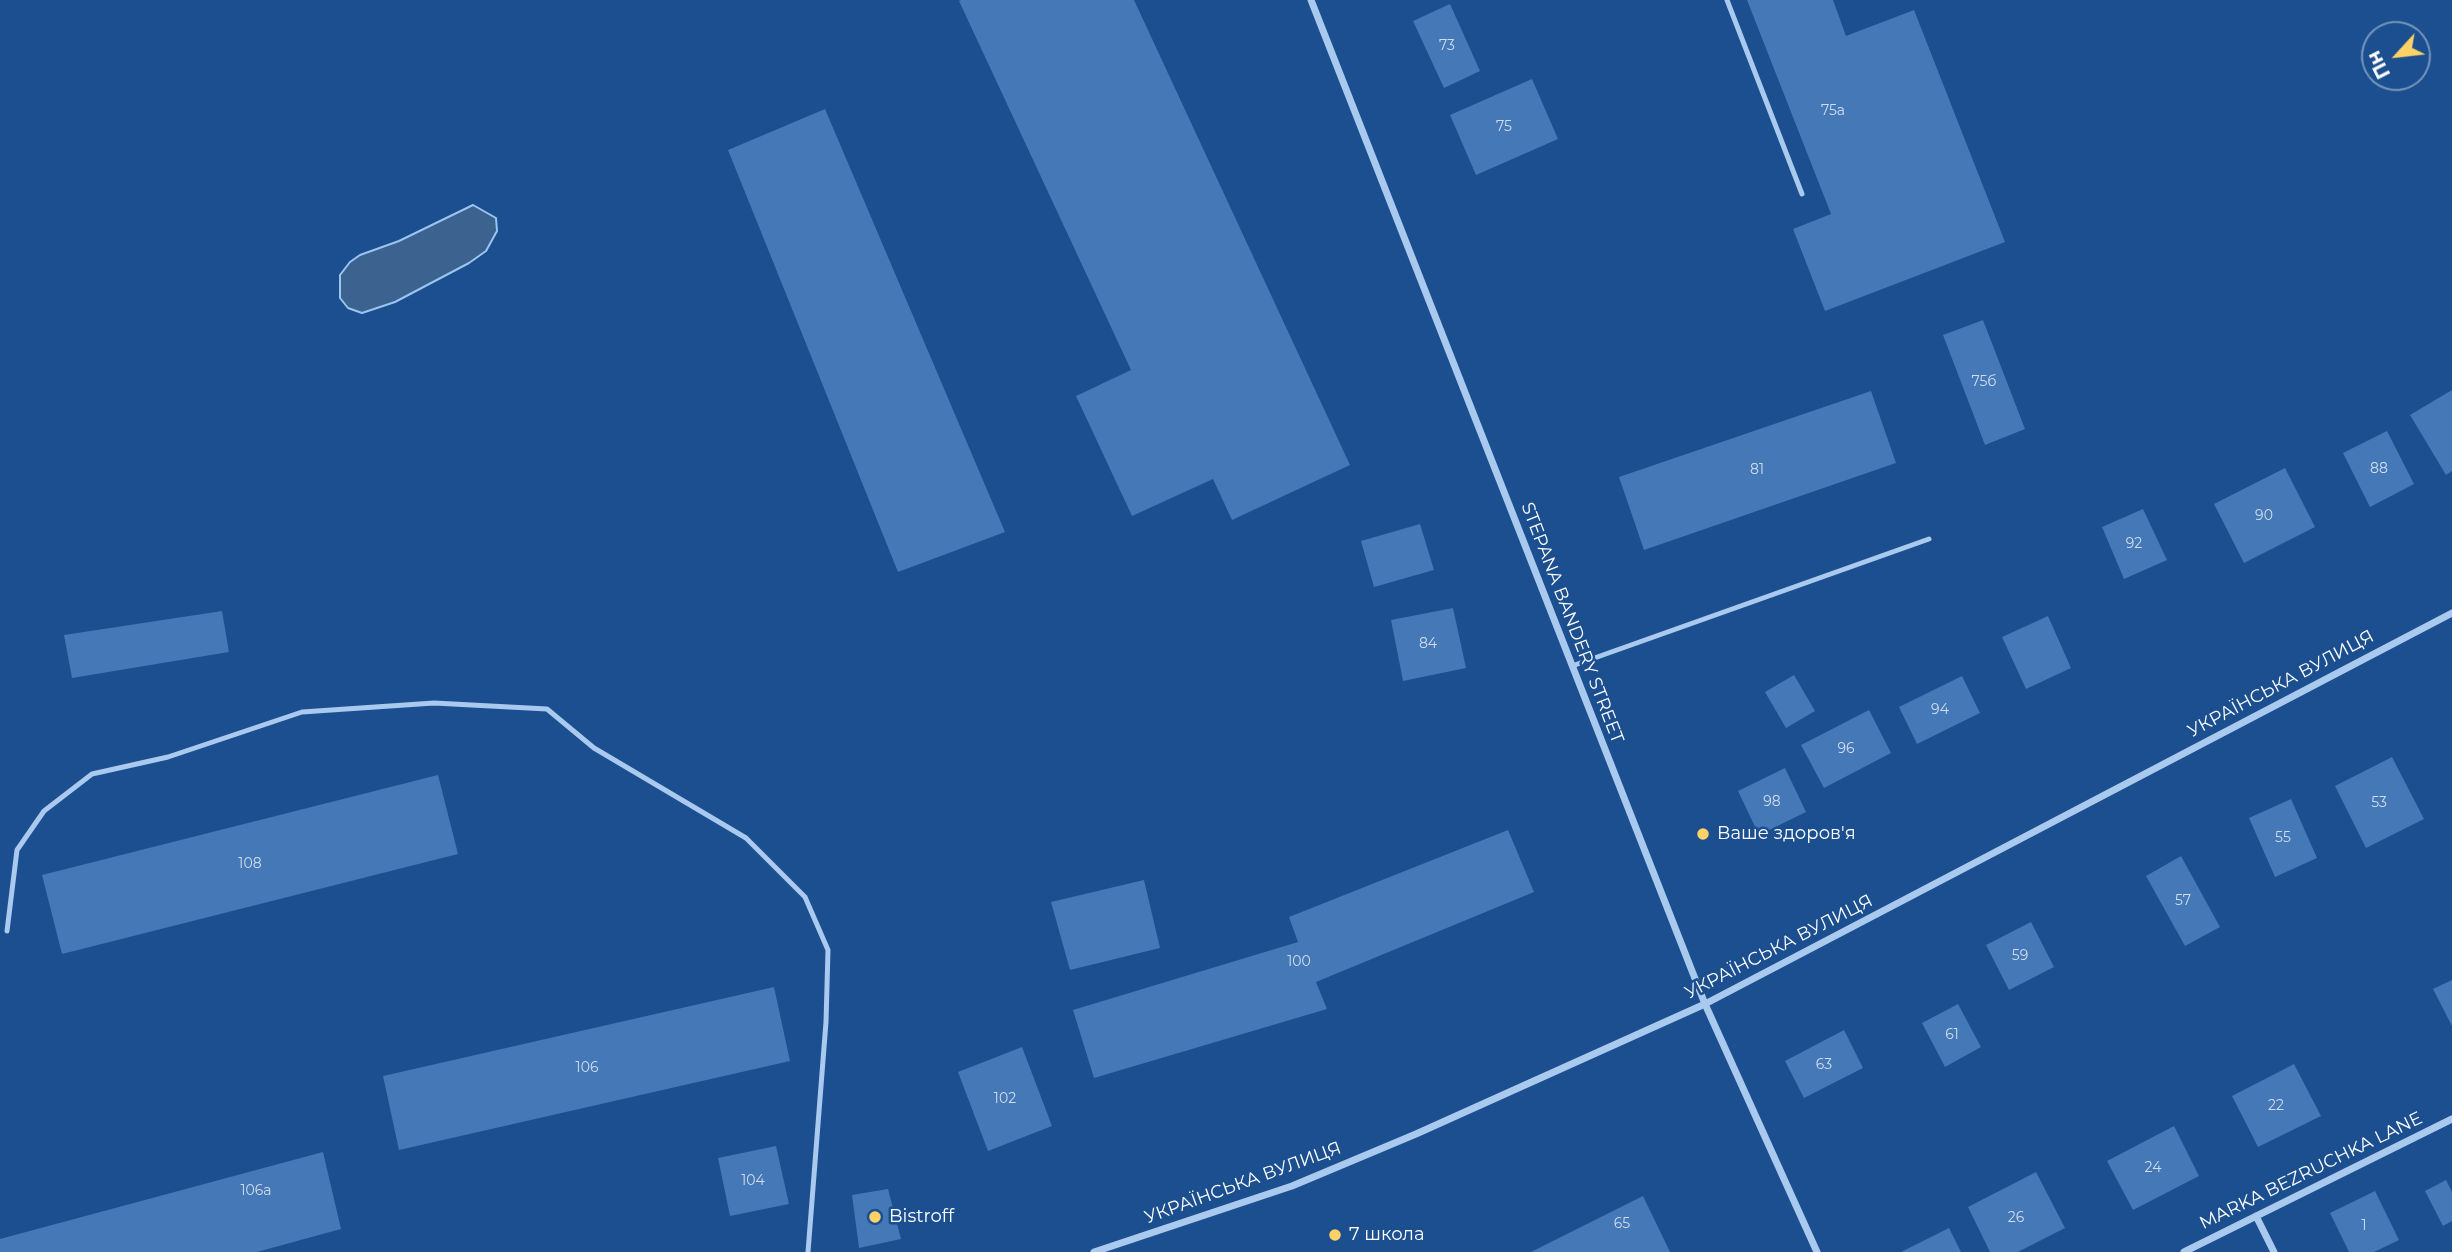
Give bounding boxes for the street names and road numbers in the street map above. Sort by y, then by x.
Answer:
street label: STEPANA BANDERY STREET [1516,500,1628,746]
street label: УКРАЇНСЬКА ВУЛИЦЯ [2184,626,2378,742]
street label: УКРАЇНСЬКА ВУЛИЦЯ [1682,890,1876,1004]
street label: MARKA BEZRUCHKA LANE [2196,1108,2426,1234]
street label: УКРАЇНСЬКА ВУЛИЦЯ [1142,1137,1344,1229]

